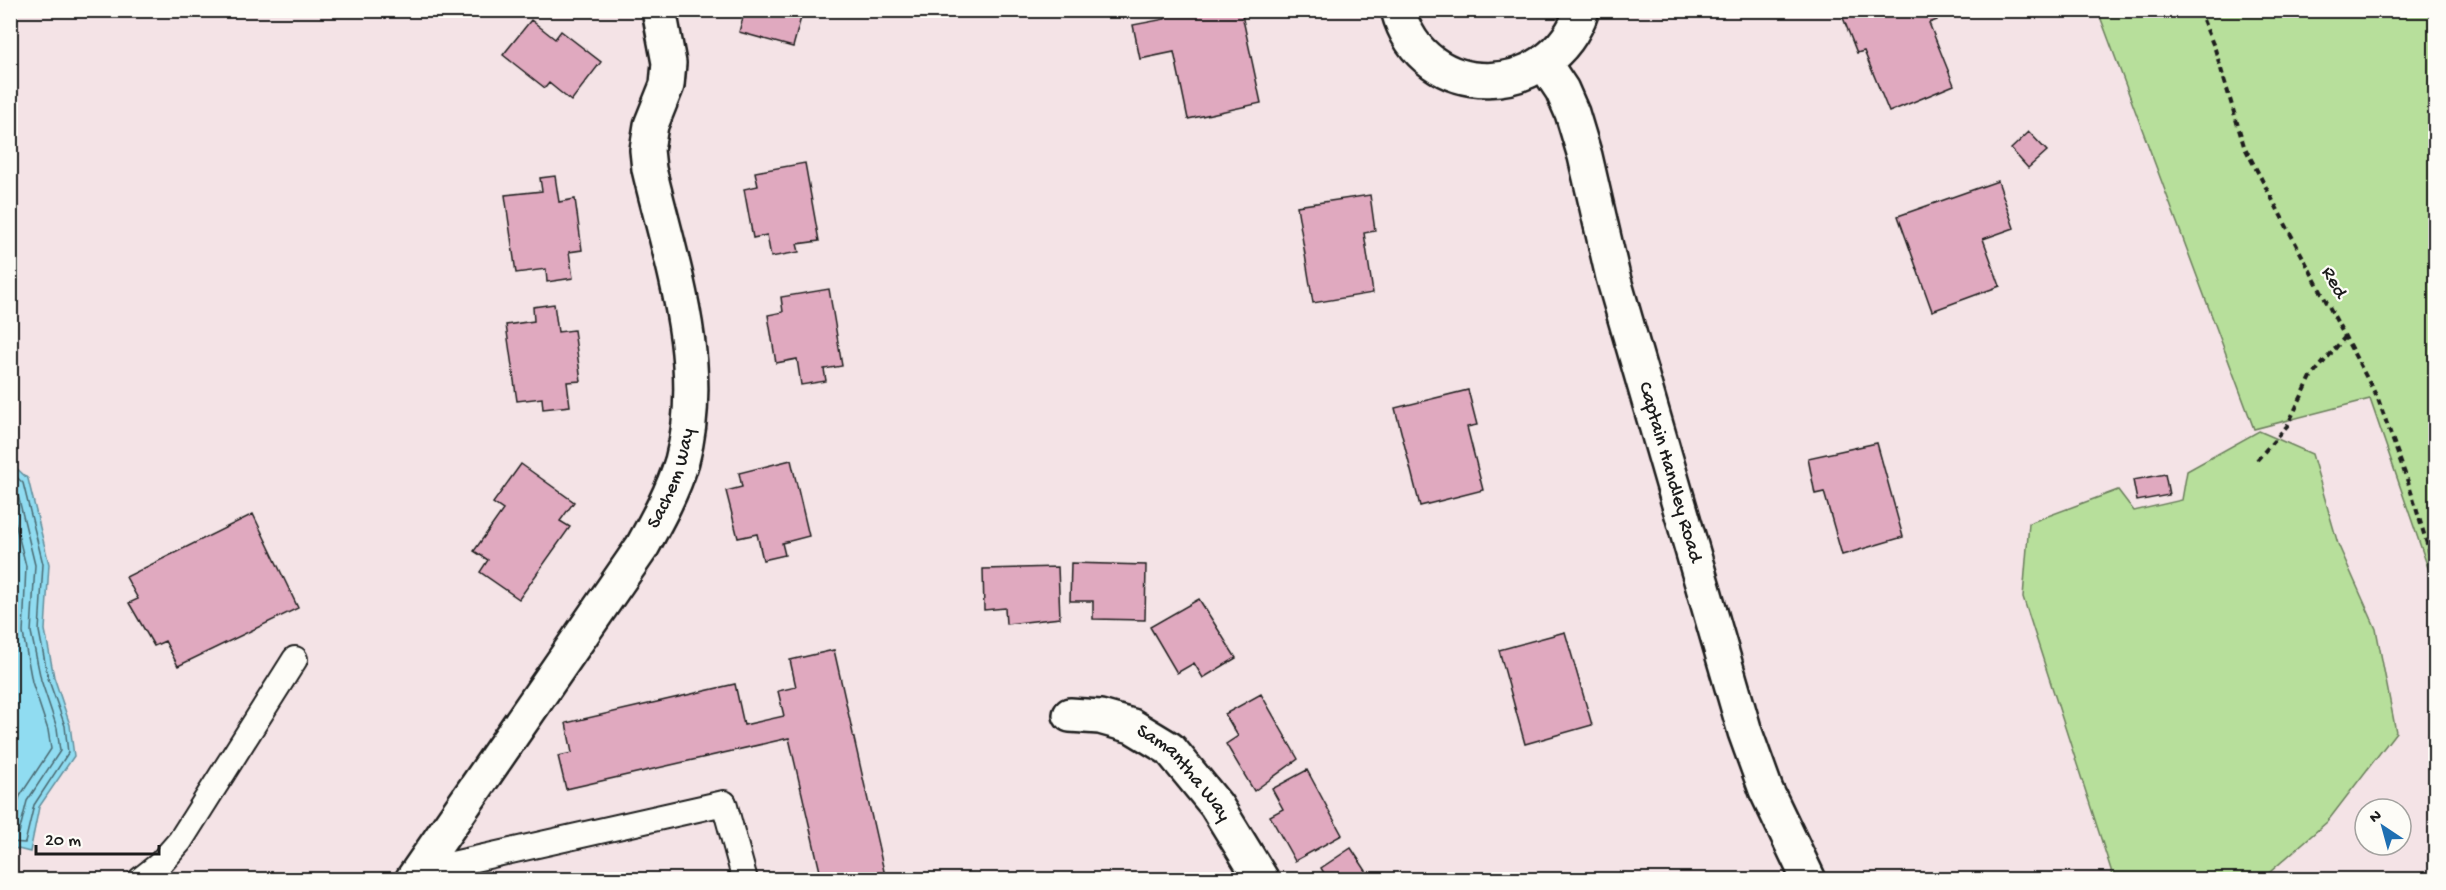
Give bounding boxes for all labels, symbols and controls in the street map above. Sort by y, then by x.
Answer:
street label: Red [2315,263,2352,305]
street label: Captain Handley Road [1633,380,1707,567]
street label: Sachem Way [643,427,700,533]
street label: Samantha Way [1132,720,1235,826]
north arrow [2353,797,2413,857]
text: N [2366,807,2386,828]
scale bar [36,818,159,856]
text: 20 m [45,831,81,852]

